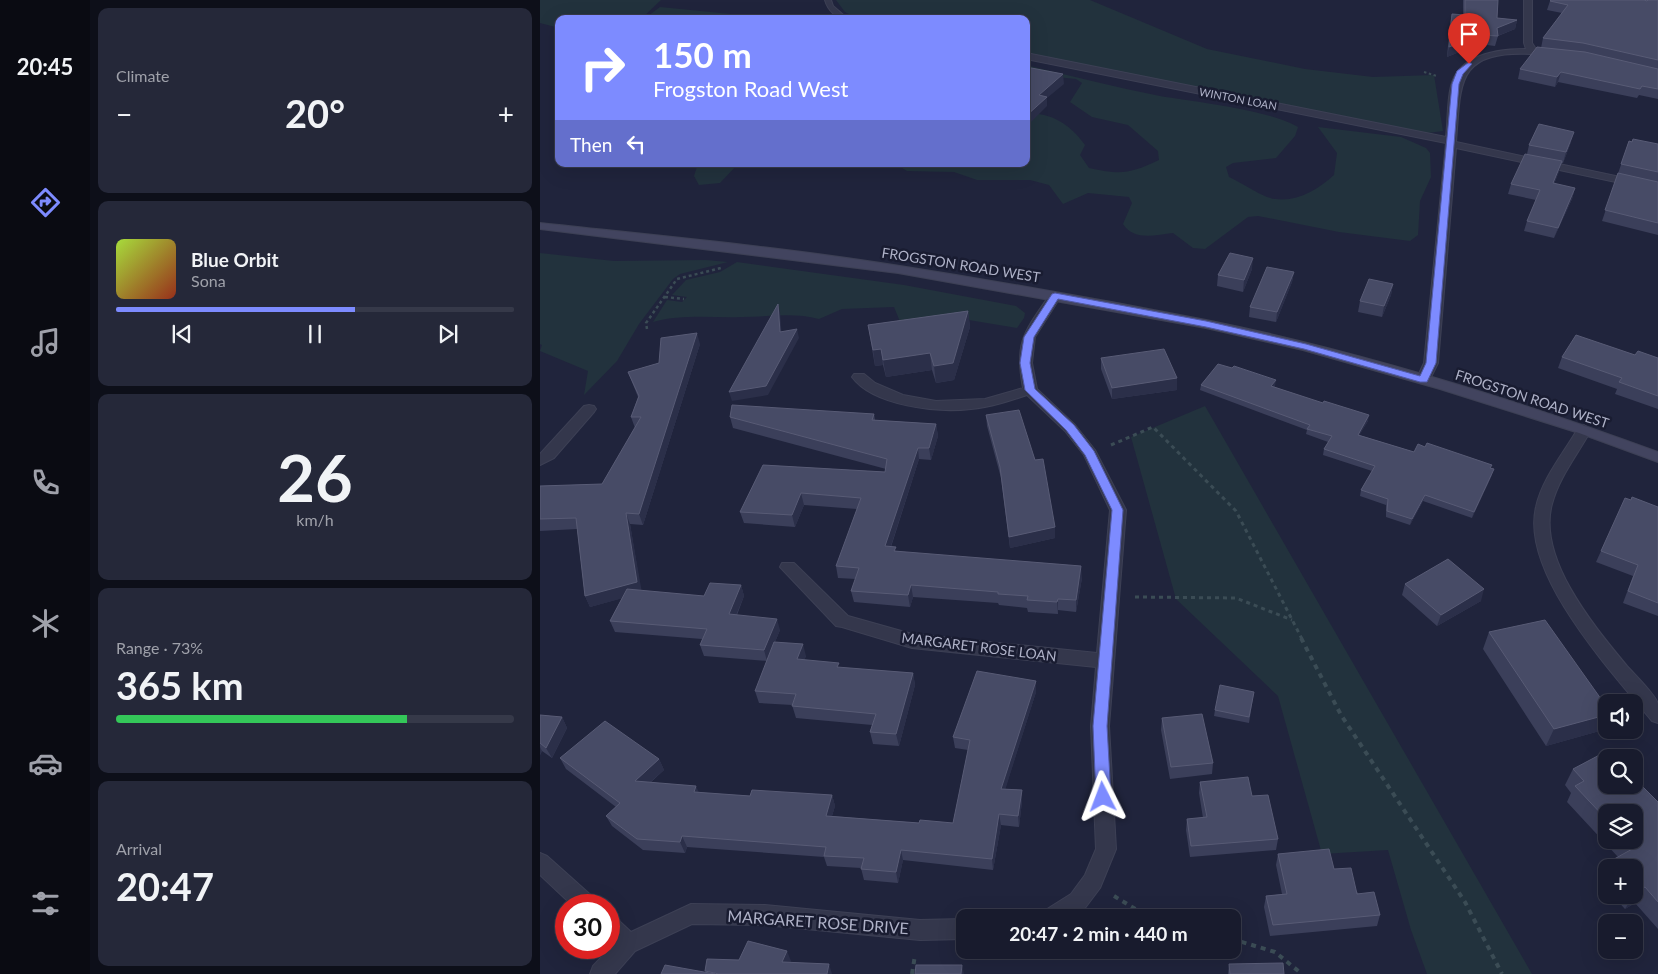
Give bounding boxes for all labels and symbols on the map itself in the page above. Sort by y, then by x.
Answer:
pin [1448,13,1490,64]
street label: WINTON LOAN [1198,85,1278,112]
street label: FROGSTON ROAD WEST [880,244,1042,286]
street label: FROGSTON ROAD WEST [1453,366,1612,432]
street label: MARGARET ROSE LOAN [901,629,1058,664]
position arrow [1076,770,1128,822]
speed limit sign: 30 [555,894,620,959]
street label: MARGARET ROSE DRIVE [727,906,909,937]

